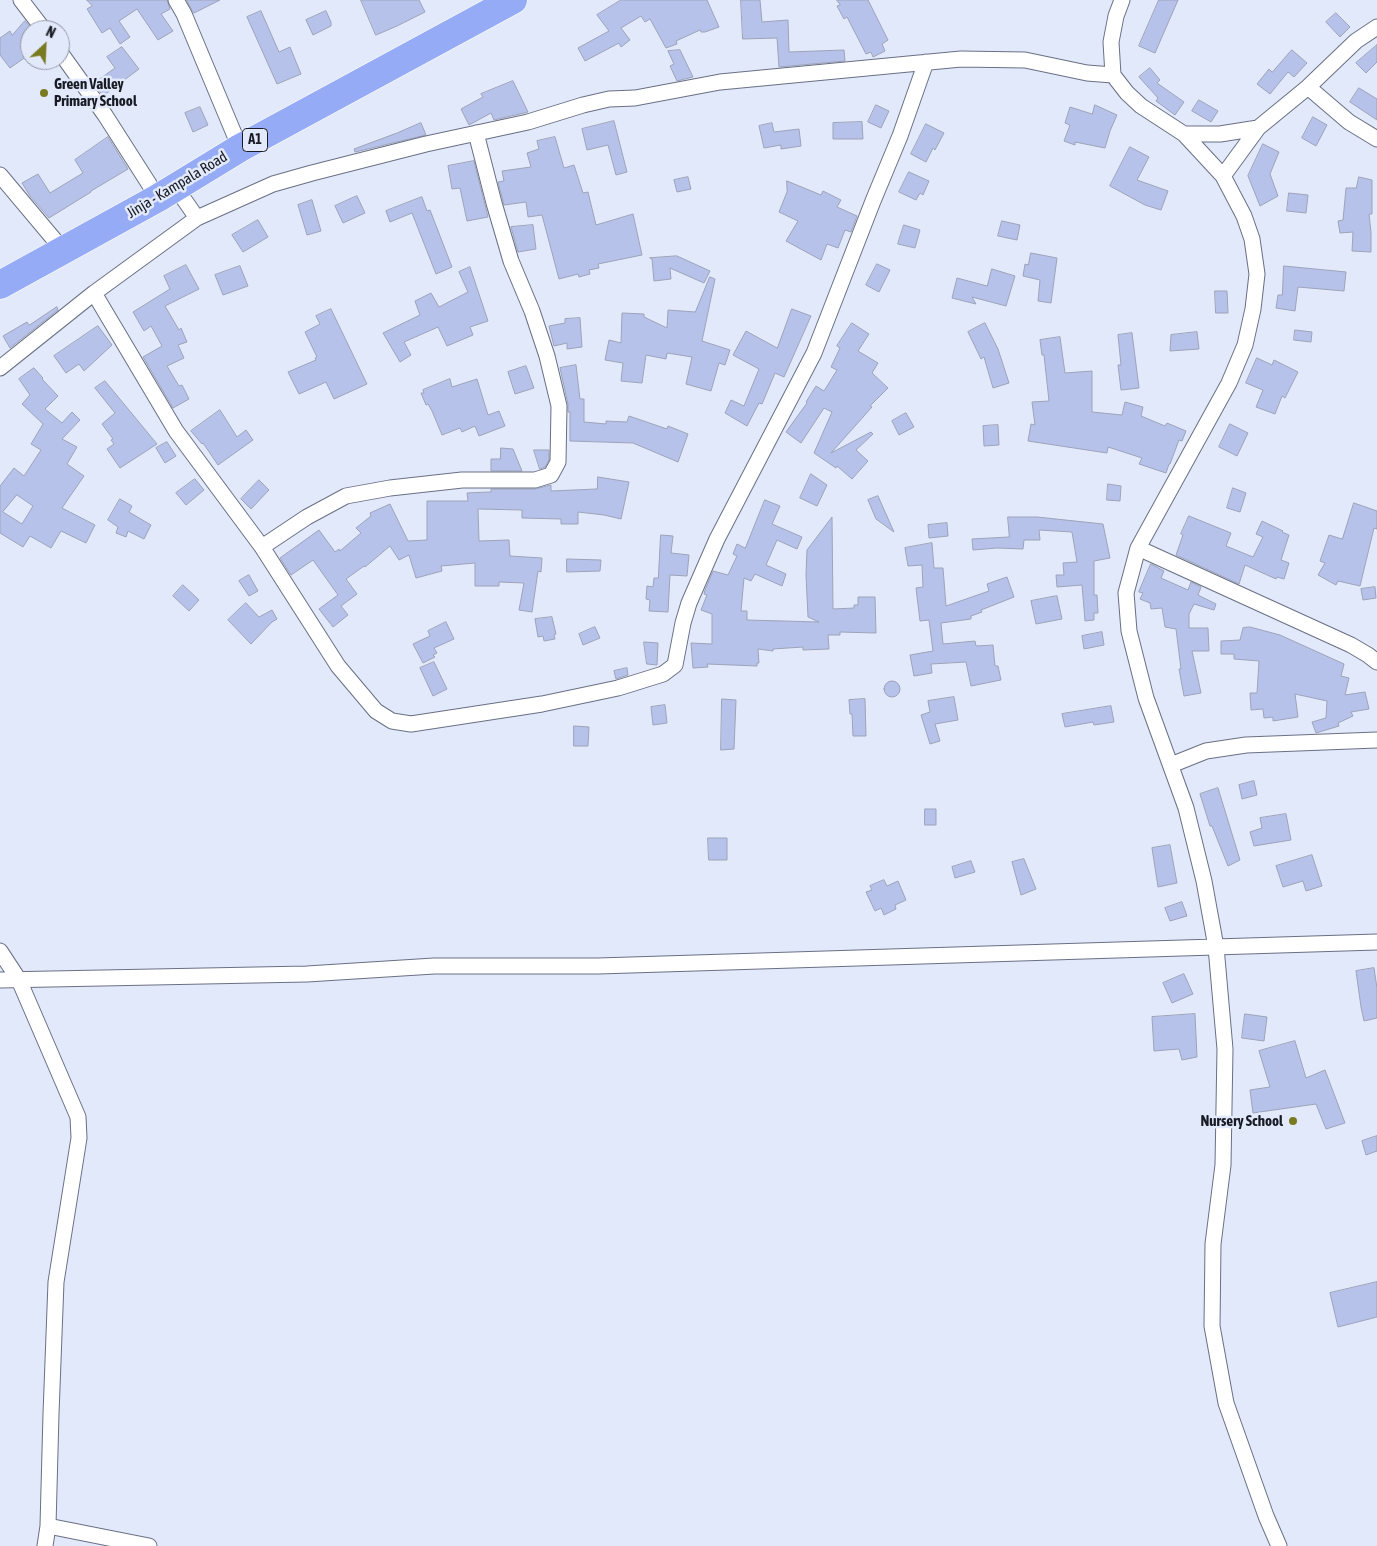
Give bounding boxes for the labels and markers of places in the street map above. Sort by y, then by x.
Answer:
place label: Green Valley Primary School [54,75,137,110]
marker: Green Valley Primary School [38,87,50,99]
place label: Nursery School [1201,1112,1283,1130]
marker: Nursery School [1287,1115,1299,1127]

